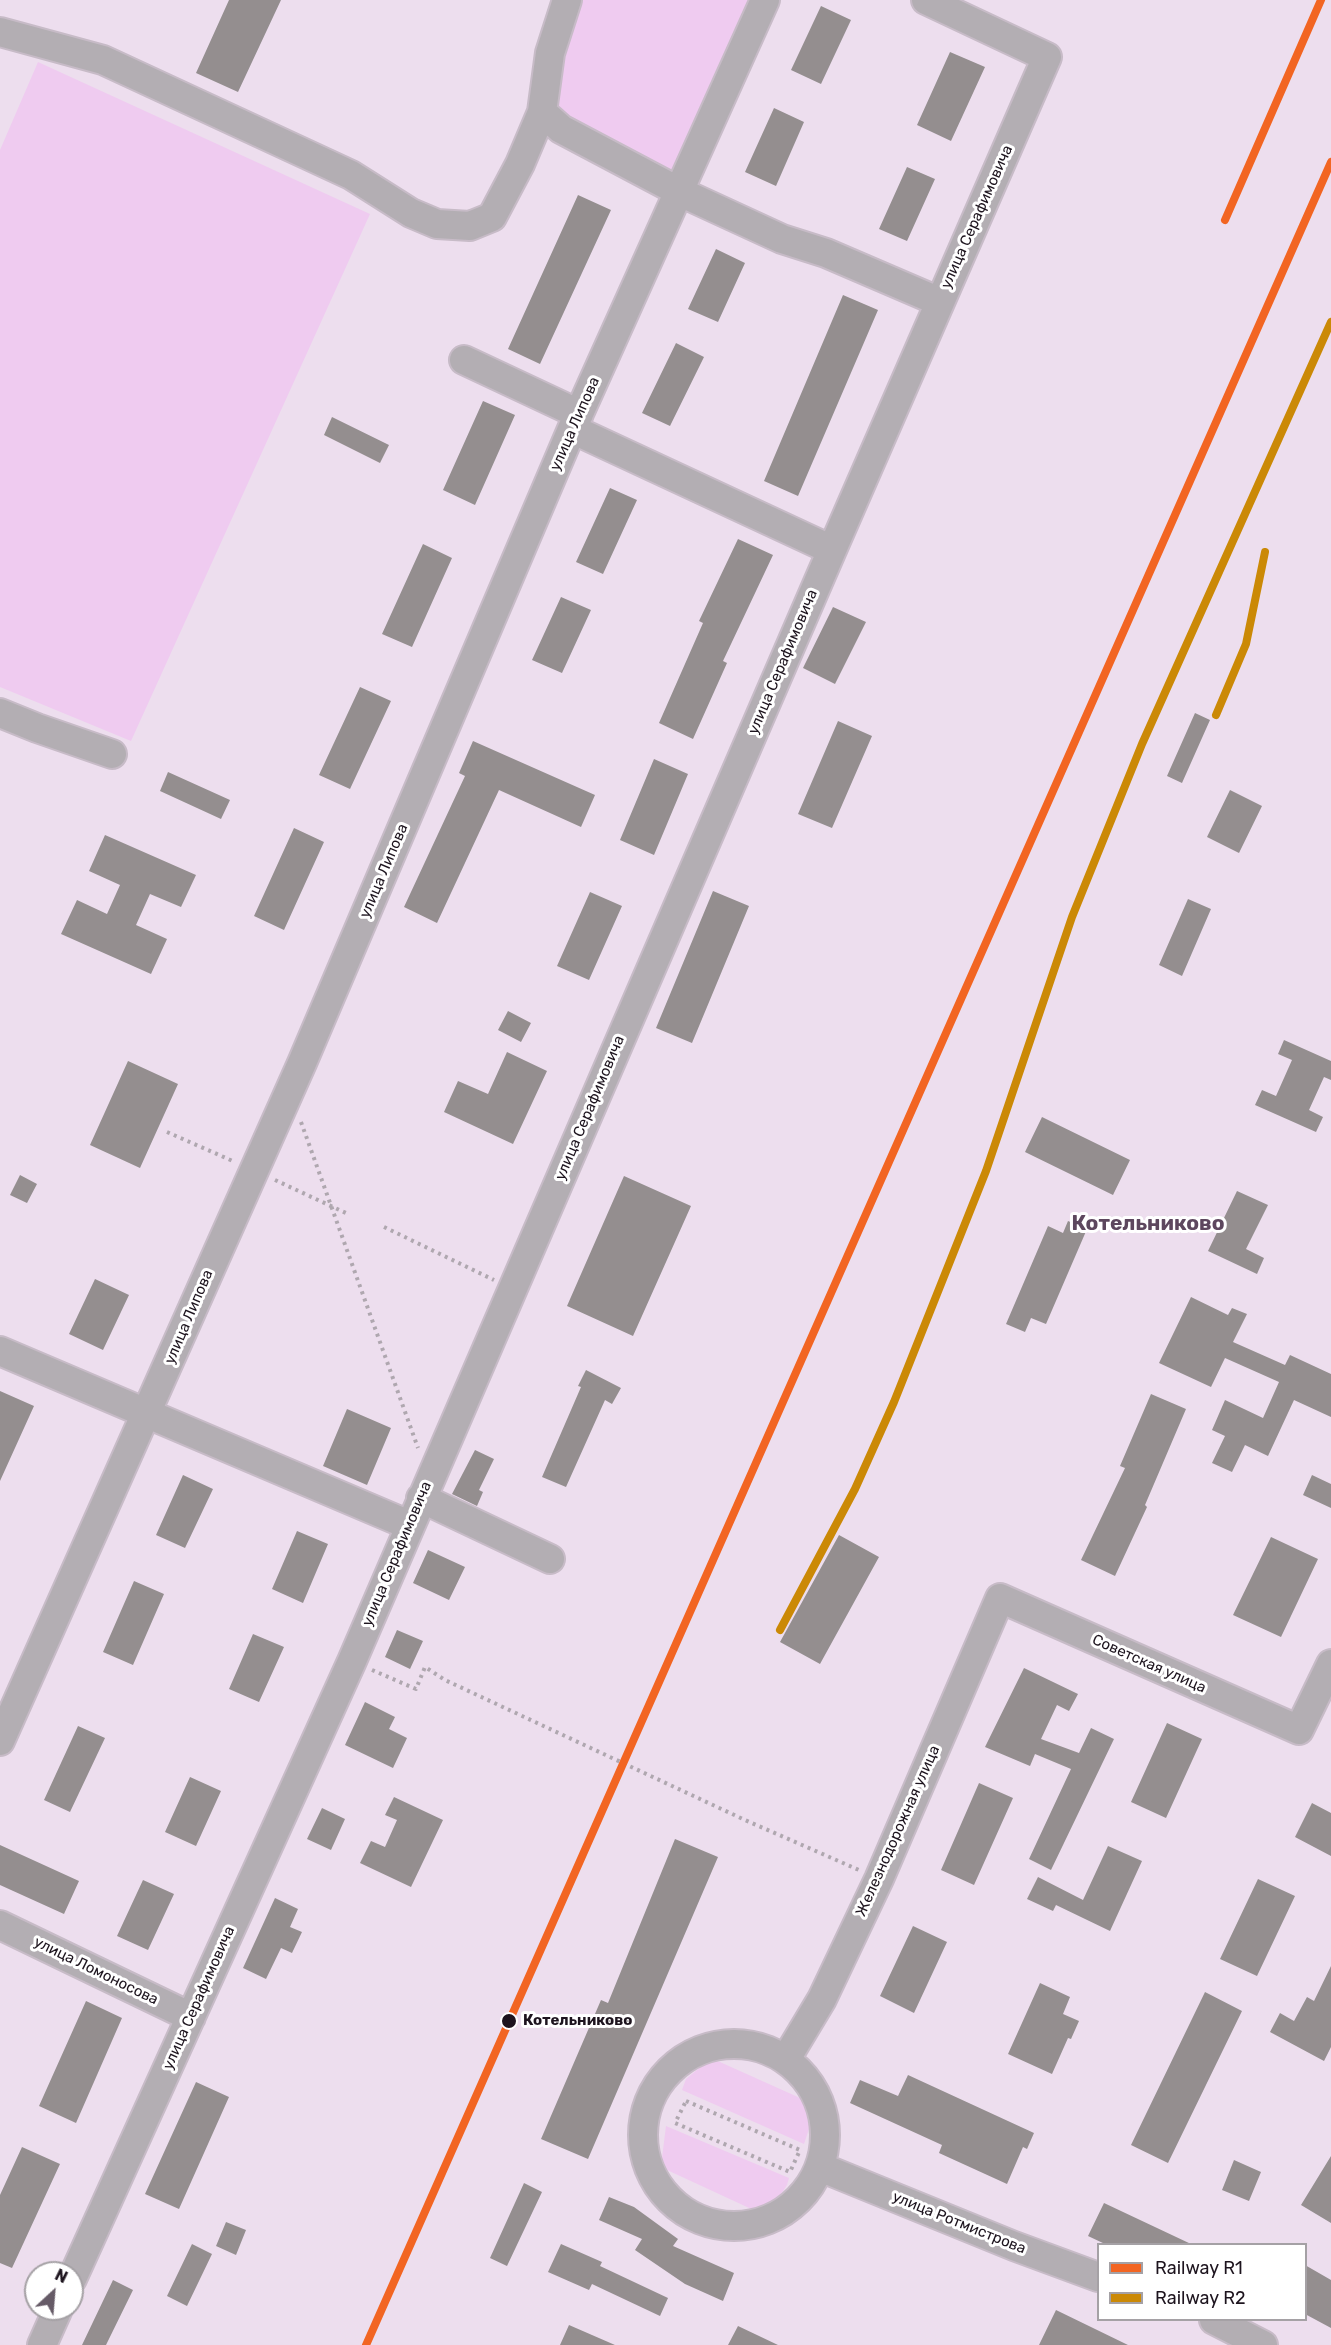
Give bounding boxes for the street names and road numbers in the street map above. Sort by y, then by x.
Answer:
street label: улица Серафимовича [937,142,1017,292]
street label: улица Липова [546,374,604,474]
street label: улица Серафимовича [744,587,822,737]
street label: улица Липова [356,821,412,921]
street label: улица Серафимовича [551,1033,629,1183]
street label: улица Липова [161,1267,217,1367]
street label: улица Серафимовича [358,1479,436,1629]
street label: Советская улица [1089,1631,1209,1697]
street label: Железнодорожная улица [852,1743,944,1919]
street label: улица Серафимовича [159,1923,239,2073]
street label: улица Ломоносова [31,1933,161,2009]
street label: улица Ротмистрова [890,2188,1028,2258]

